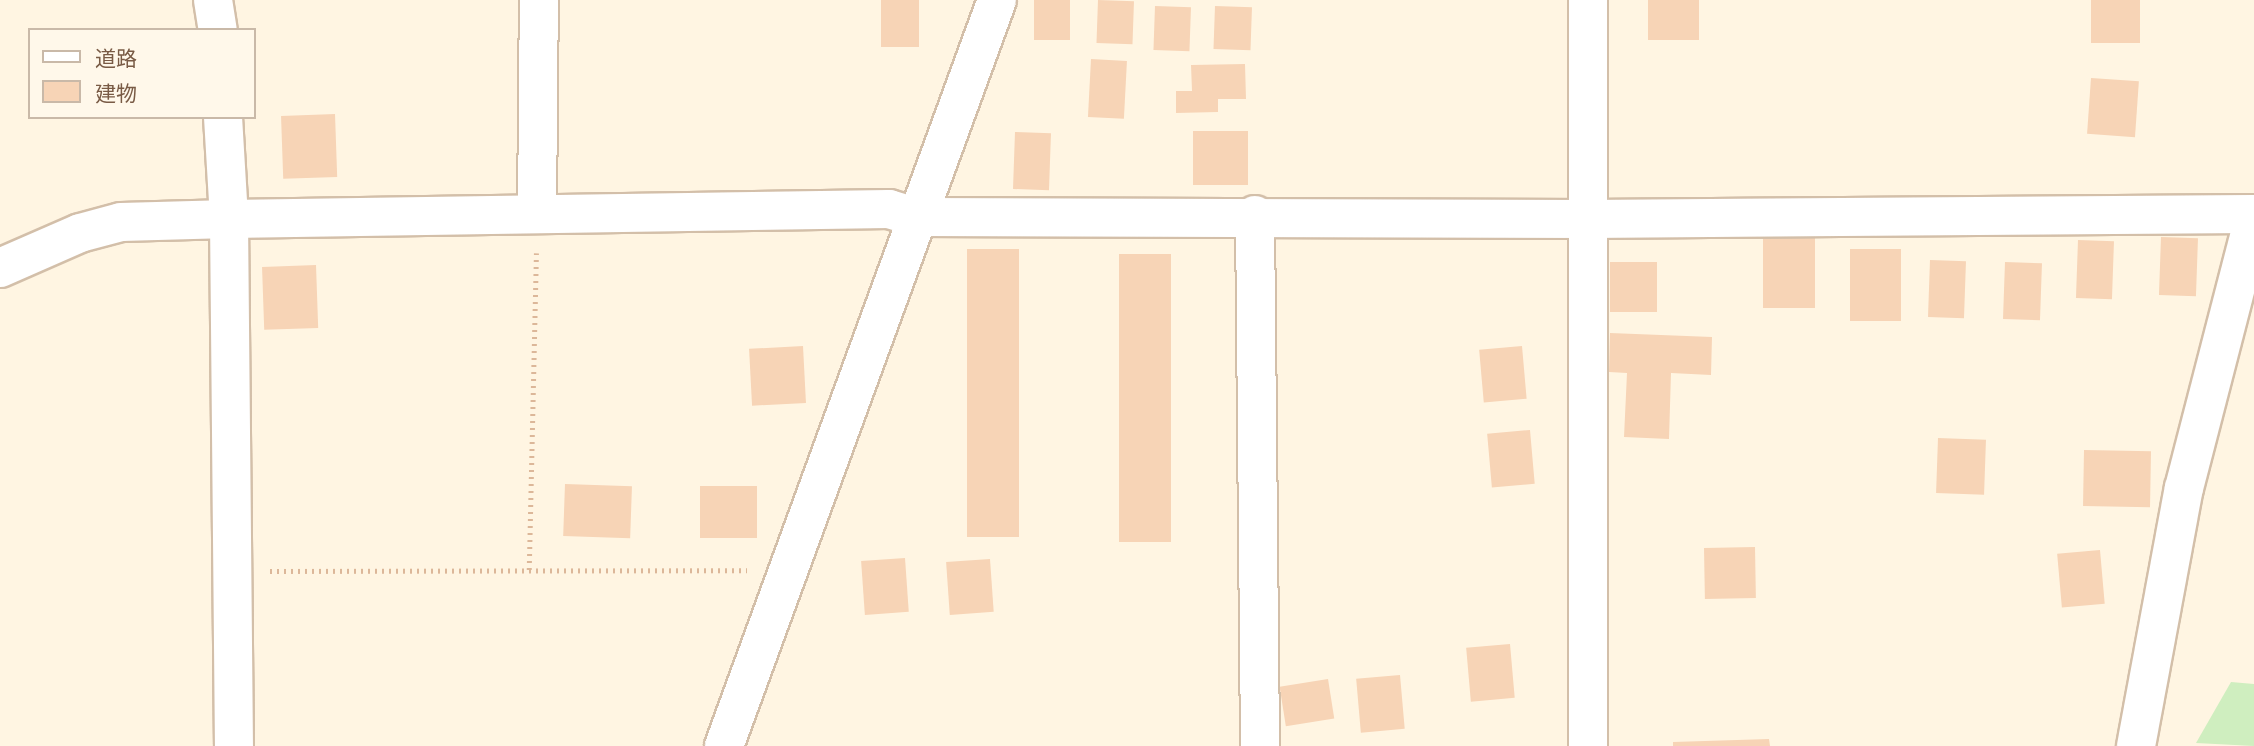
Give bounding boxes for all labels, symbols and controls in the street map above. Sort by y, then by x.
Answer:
legend [28,28,256,119]
text: 道路 [95,47,137,71]
text: 建物 [95,82,137,106]

